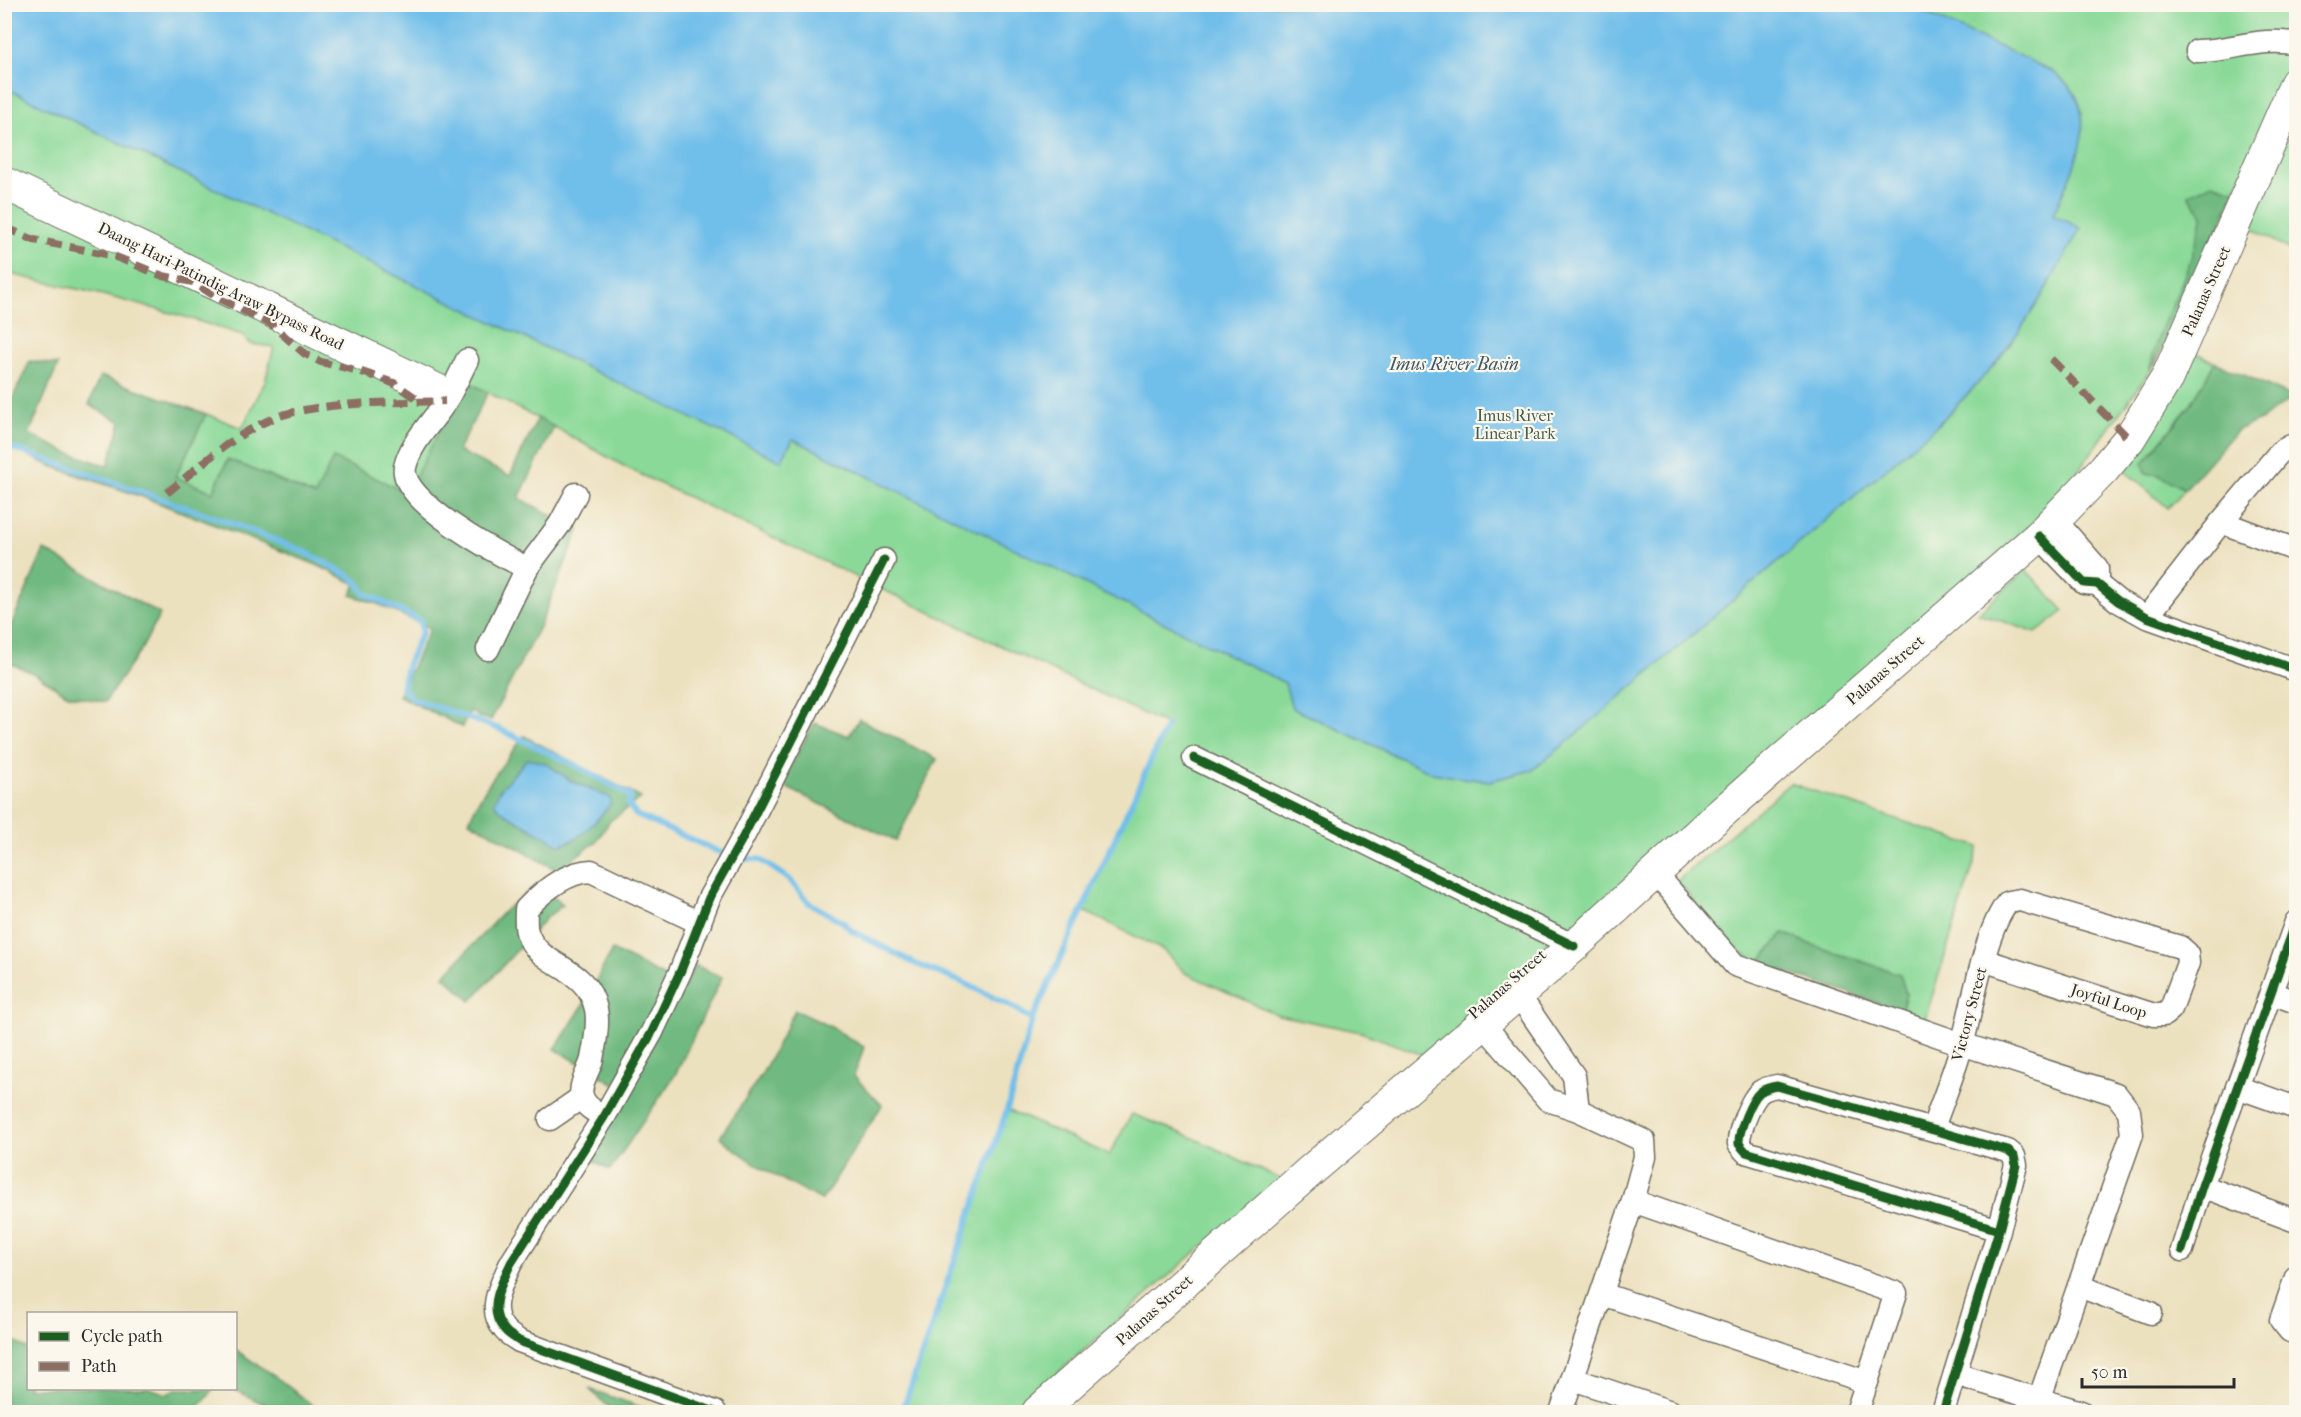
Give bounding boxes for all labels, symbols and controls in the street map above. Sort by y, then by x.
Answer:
street label: Daang Hari-Patindig Araw Bypass Road [95,218,347,354]
street label: Palanas Street [2178,243,2235,339]
water label: Imus River Basin [1388,354,1519,375]
park label: Imus River Linear Park [1475,406,1556,443]
street label: Palanas Street [1842,631,1928,709]
street label: Palanas Street [1464,945,1550,1023]
street label: Victory Street [1947,965,1991,1064]
street label: Joyful Loop [2067,979,2150,1022]
street label: Palanas Street [1112,1270,1197,1350]
legend [27,1312,237,1390]
text: Cycle path [81,1326,162,1347]
scale bar [2082,1351,2234,1389]
text: Path [81,1356,117,1377]
text: 50 m [2091,1362,2128,1383]

